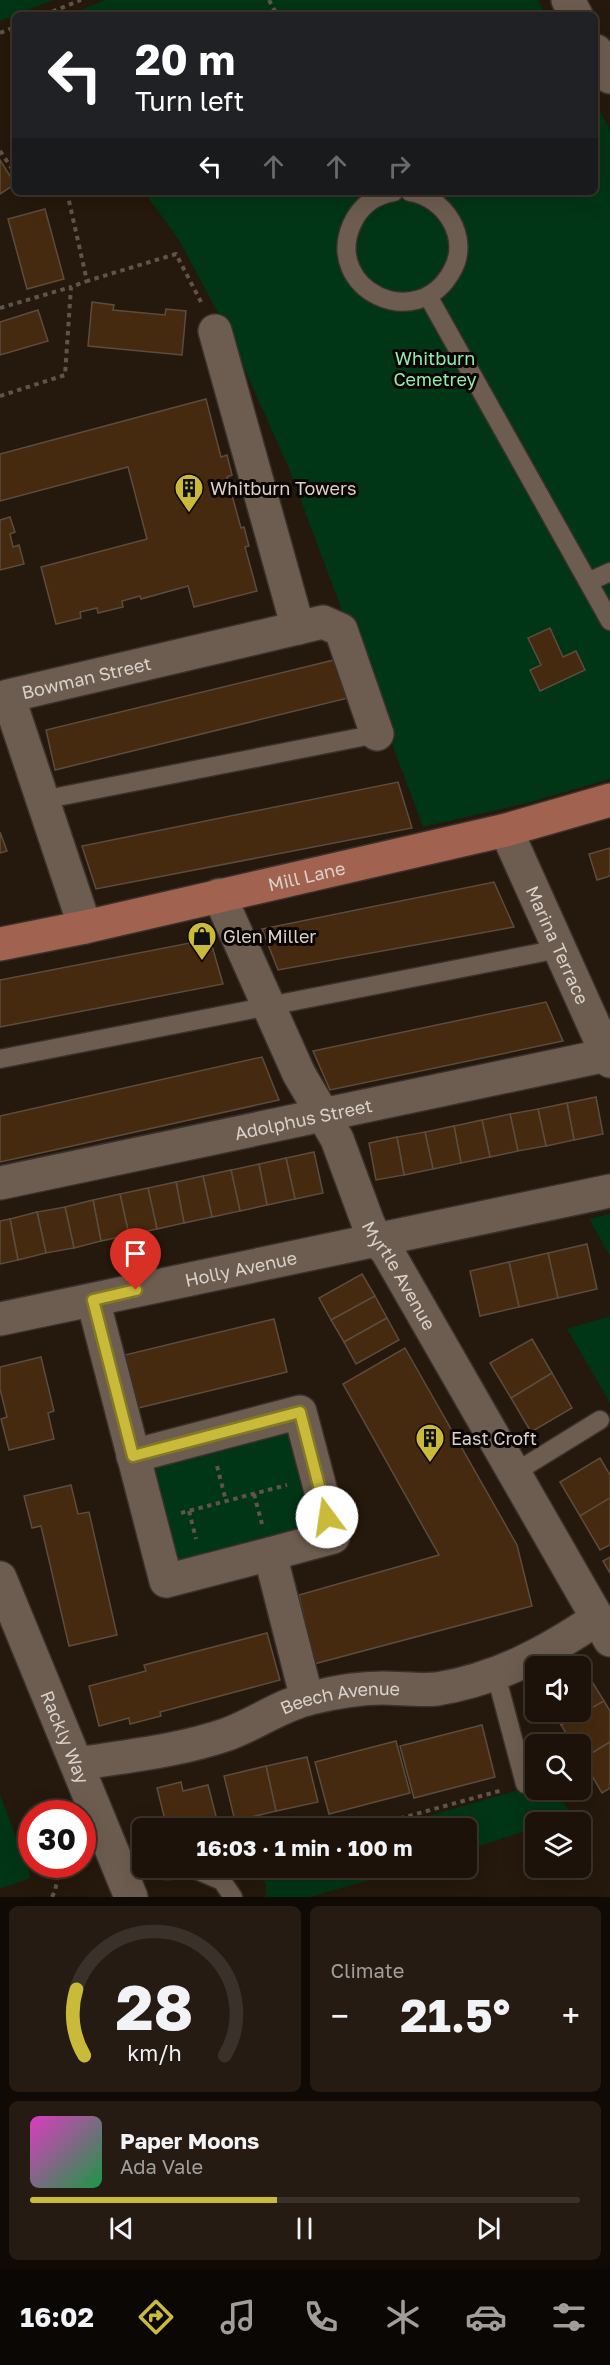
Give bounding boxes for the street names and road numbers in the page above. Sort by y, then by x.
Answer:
street label: Bowman Street [19,652,153,703]
street label: Mill Lane [266,856,347,895]
street label: Marina Terrace [522,882,594,1008]
street label: Adolphus Street [233,1094,374,1144]
street label: Myrtle Avenue [358,1217,441,1334]
street label: Holly Avenue [183,1246,299,1291]
street label: Beech Avenue [277,1677,401,1719]
street label: Rackly Way [36,1687,94,1787]

